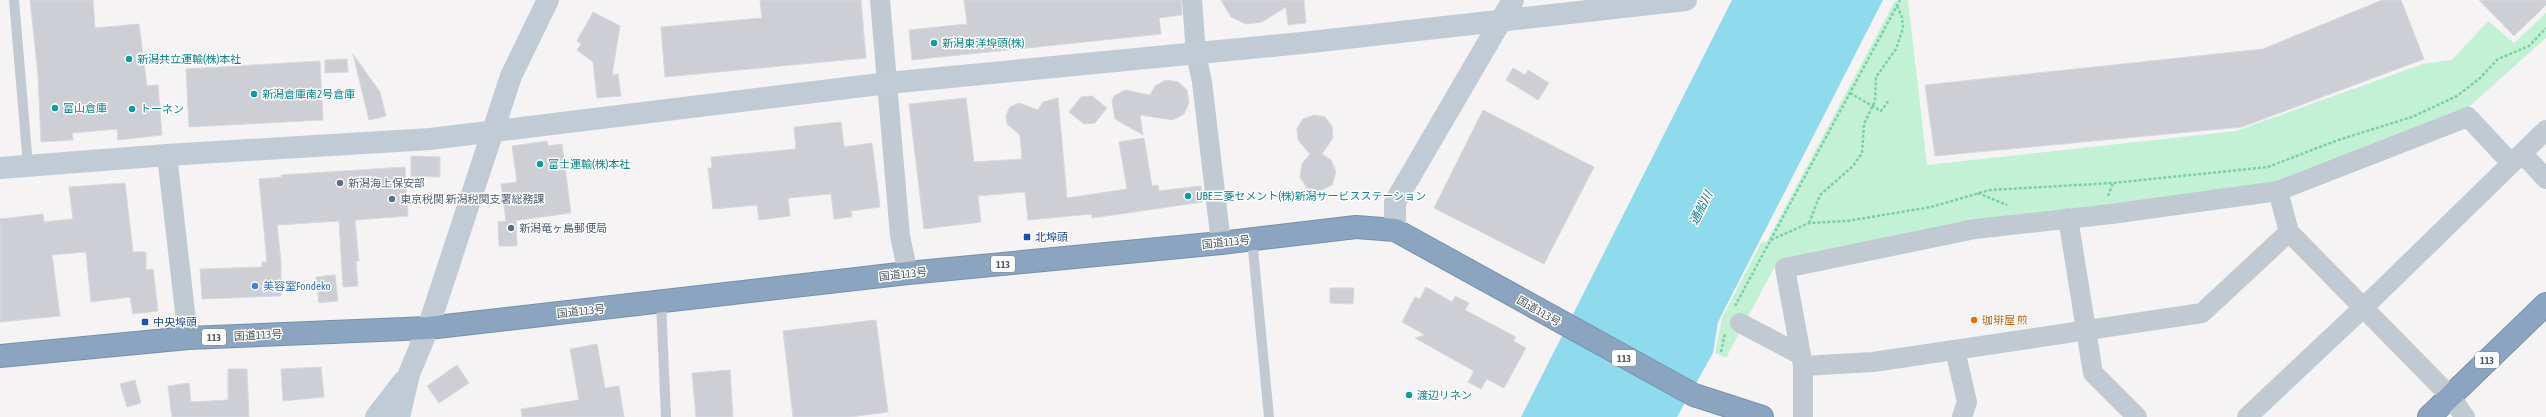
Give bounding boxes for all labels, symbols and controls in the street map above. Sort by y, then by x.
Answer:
place label: 新潟東洋埠頭(株) [942,37,1025,49]
marker: 新潟東洋埠頭(株) [929,38,939,48]
place label: 新潟共立運輸(株)本社 [137,53,241,65]
marker: 新潟共立運輸(株)本社 [124,54,134,64]
place label: 新潟倉庫南2号倉庫 [262,88,355,100]
marker: 新潟倉庫南2号倉庫 [249,89,259,99]
place label: 富山倉庫 [63,102,107,114]
marker: 富山倉庫 [50,103,60,113]
place label: トーネン [140,103,184,115]
marker: トーネン [127,104,137,114]
place label: 富士運輸(株)本社 [548,158,630,170]
marker: 富士運輸(株)本社 [535,159,545,169]
place label: 新潟海上保安部 [348,177,425,189]
marker: 新潟海上保安部 [335,178,345,188]
water label: 通船川 [1687,187,1716,227]
place label: UBE三菱セメント(株)新潟サービスステーション [1196,190,1426,202]
marker: UBE三菱セメント(株)新潟サービスステーション [1183,191,1193,201]
place label: 東京税関 新潟税関支署総務課 [400,193,545,205]
marker: 東京税関 新潟税関支署総務課 [387,194,397,204]
place label: 新潟竜ヶ島郵便局 [519,222,607,234]
marker: 新潟竜ヶ島郵便局 [506,223,516,233]
place label: 北埠頭 [1035,231,1068,243]
marker: 北埠頭 [1022,232,1032,242]
street label: 国道113号 [1201,233,1251,251]
road number: 113 [991,256,1015,272]
street label: 国道113号 [878,265,928,283]
place label: 美容室Fondeko [263,280,331,292]
marker: 美容室Fondeko [250,281,260,291]
street label: 国道113号 [1515,294,1563,328]
street label: 国道113号 [556,302,606,320]
place label: 珈琲屋 煎 [1982,314,2028,326]
marker: 珈琲屋 煎 [1969,315,1979,325]
place label: 中央埠頭 [153,316,197,328]
marker: 中央埠頭 [140,317,150,327]
street label: 国道113号 [233,328,283,342]
road number: 113 [202,329,226,345]
road number: 113 [1612,350,1636,366]
road number: 113 [2475,352,2499,368]
place label: 渡辺リネン [1417,389,1472,401]
marker: 渡辺リネン [1404,390,1414,400]

